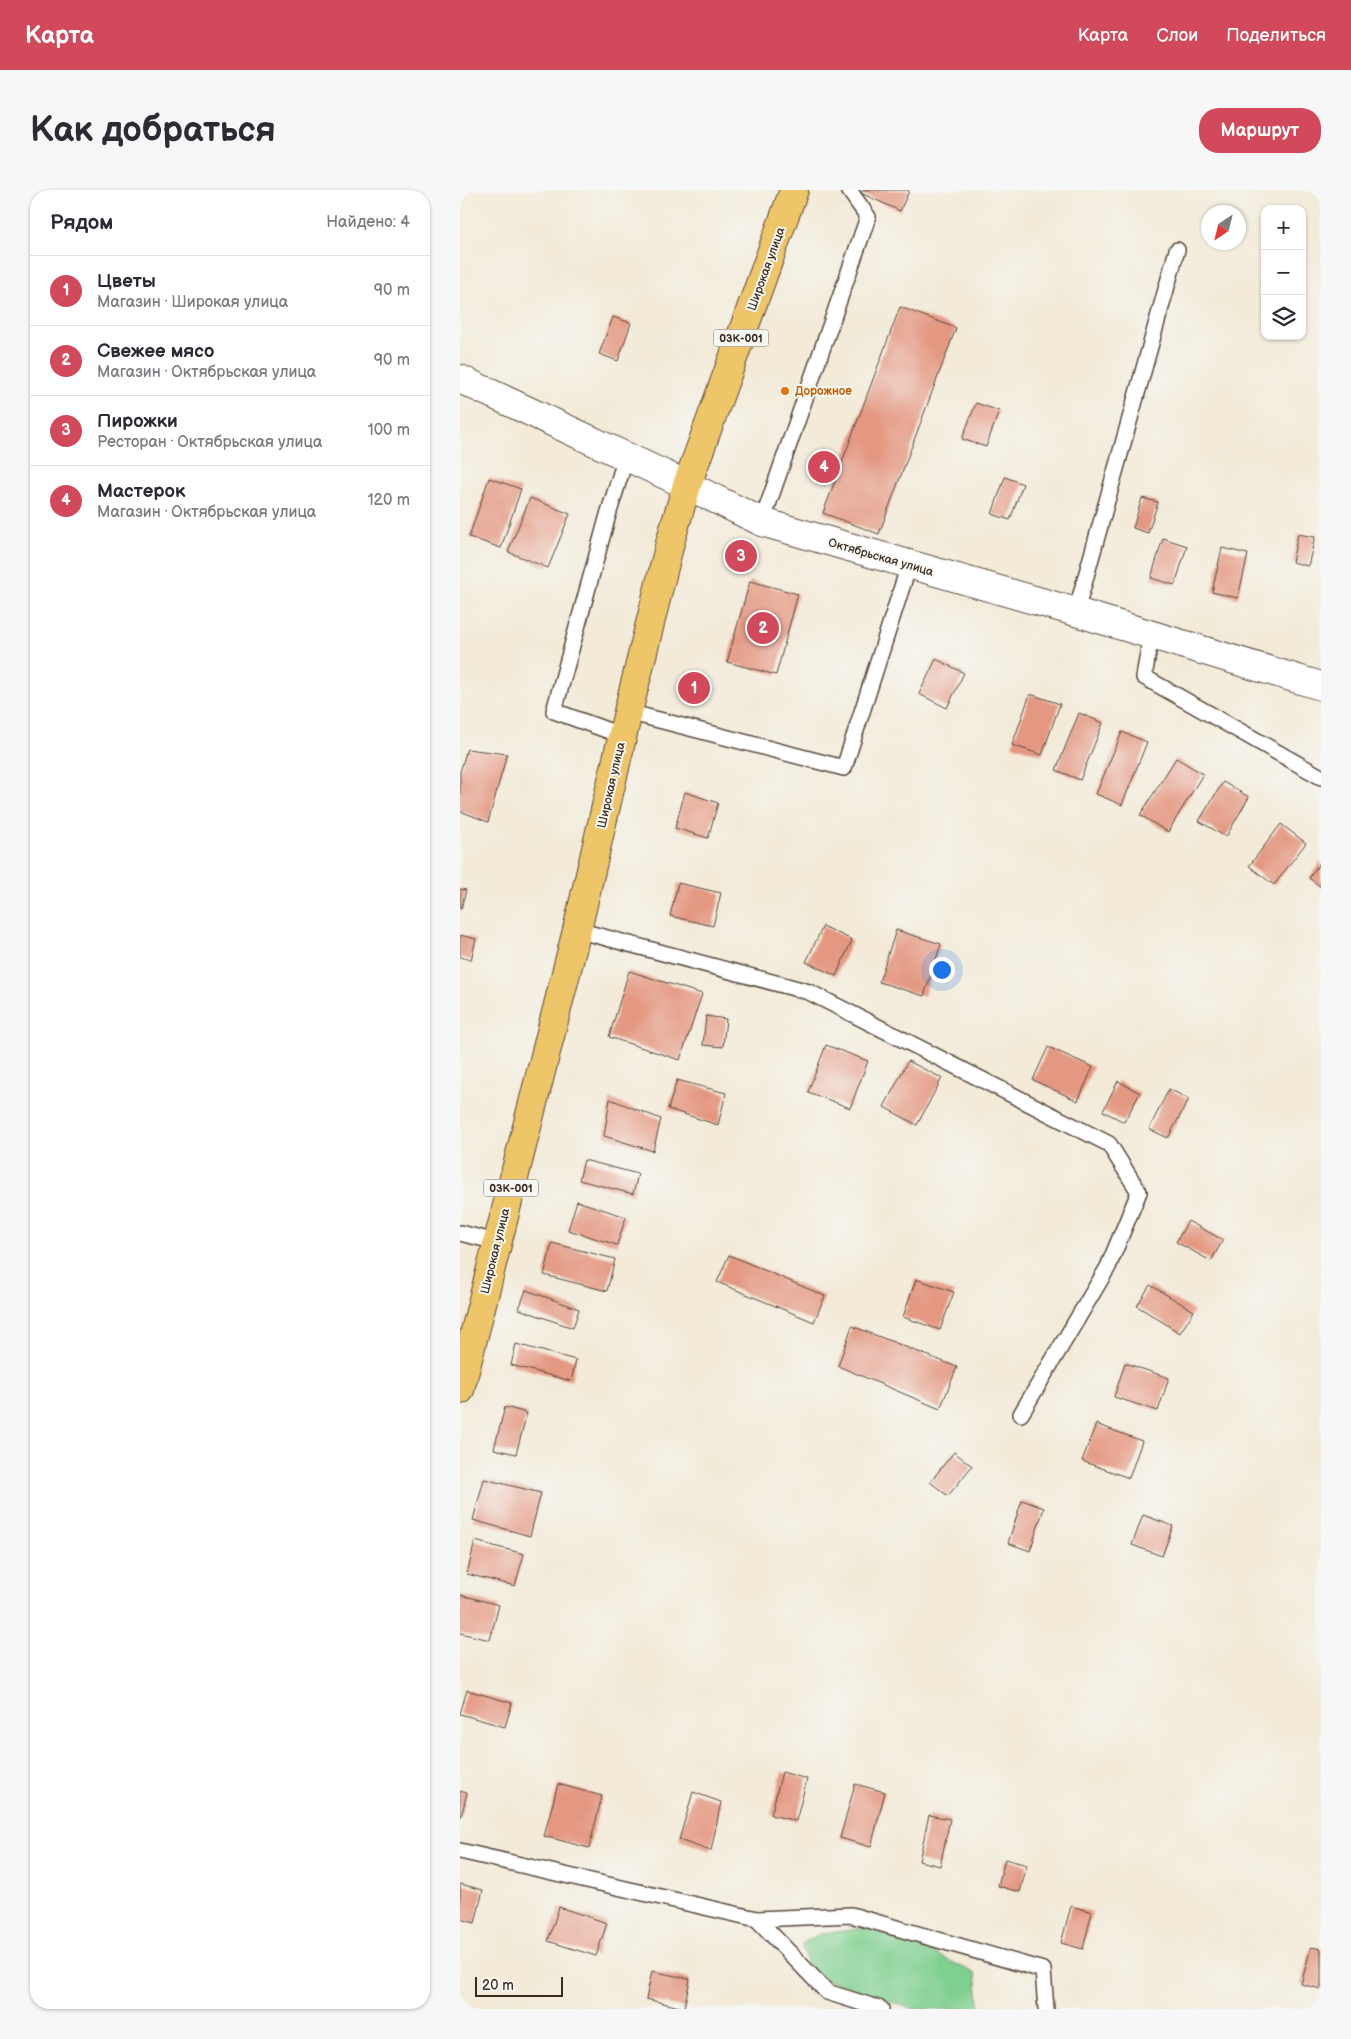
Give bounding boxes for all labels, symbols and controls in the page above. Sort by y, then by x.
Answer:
text: Карта [25,21,94,50]
text: Карта [1078,25,1128,46]
text: Слои [1156,25,1198,46]
text: Поделиться [1226,25,1326,46]
button: Маршрут [1199,108,1321,153]
text: Как добраться [30,109,276,152]
north arrow [1201,205,1246,250]
map controls [1261,205,1306,340]
button: + [1261,205,1306,250]
text: Рядом [50,210,113,235]
text: Найдено: 4 [326,213,410,232]
street label: Широкая улица [744,225,789,313]
button: − [1261,250,1306,295]
text: Цветы [97,270,156,293]
text: 1 [63,281,69,300]
text: 90 m [374,281,410,300]
text: Магазин · Широкая улица [97,293,288,312]
button: layers [1261,295,1306,340]
road number: 03К-001 [714,330,768,346]
text: Свежее мясо [97,340,214,363]
text: 2 [61,351,71,370]
text: 90 m [374,351,410,370]
text: Магазин · Октябрьская улица [97,363,316,382]
place label: Дорожное [795,384,852,399]
marker: Дорожное [779,385,791,397]
text: Пирожки [97,410,178,433]
text: 3 [61,421,71,440]
text: 100 m [367,421,410,440]
text: Ресторан · Октябрьская улица [97,433,322,452]
pin: 4 [808,448,840,486]
text: Мастерок [97,480,185,503]
text: 4 [61,491,71,510]
text: 120 m [367,491,410,510]
text: Магазин · Октябрьская улица [97,503,316,522]
street label: Октябрьская улица [826,535,935,580]
pin: 3 [725,537,757,575]
pin: 2 [747,609,779,647]
pin: 1 [678,669,710,707]
street label: Широкая улица [594,741,629,830]
your location [929,957,955,983]
road number: 03К-001 [483,1180,538,1196]
street label: Широкая улица [478,1207,513,1295]
scale bar [475,1974,562,1997]
text: 20 m [482,1977,514,1994]

